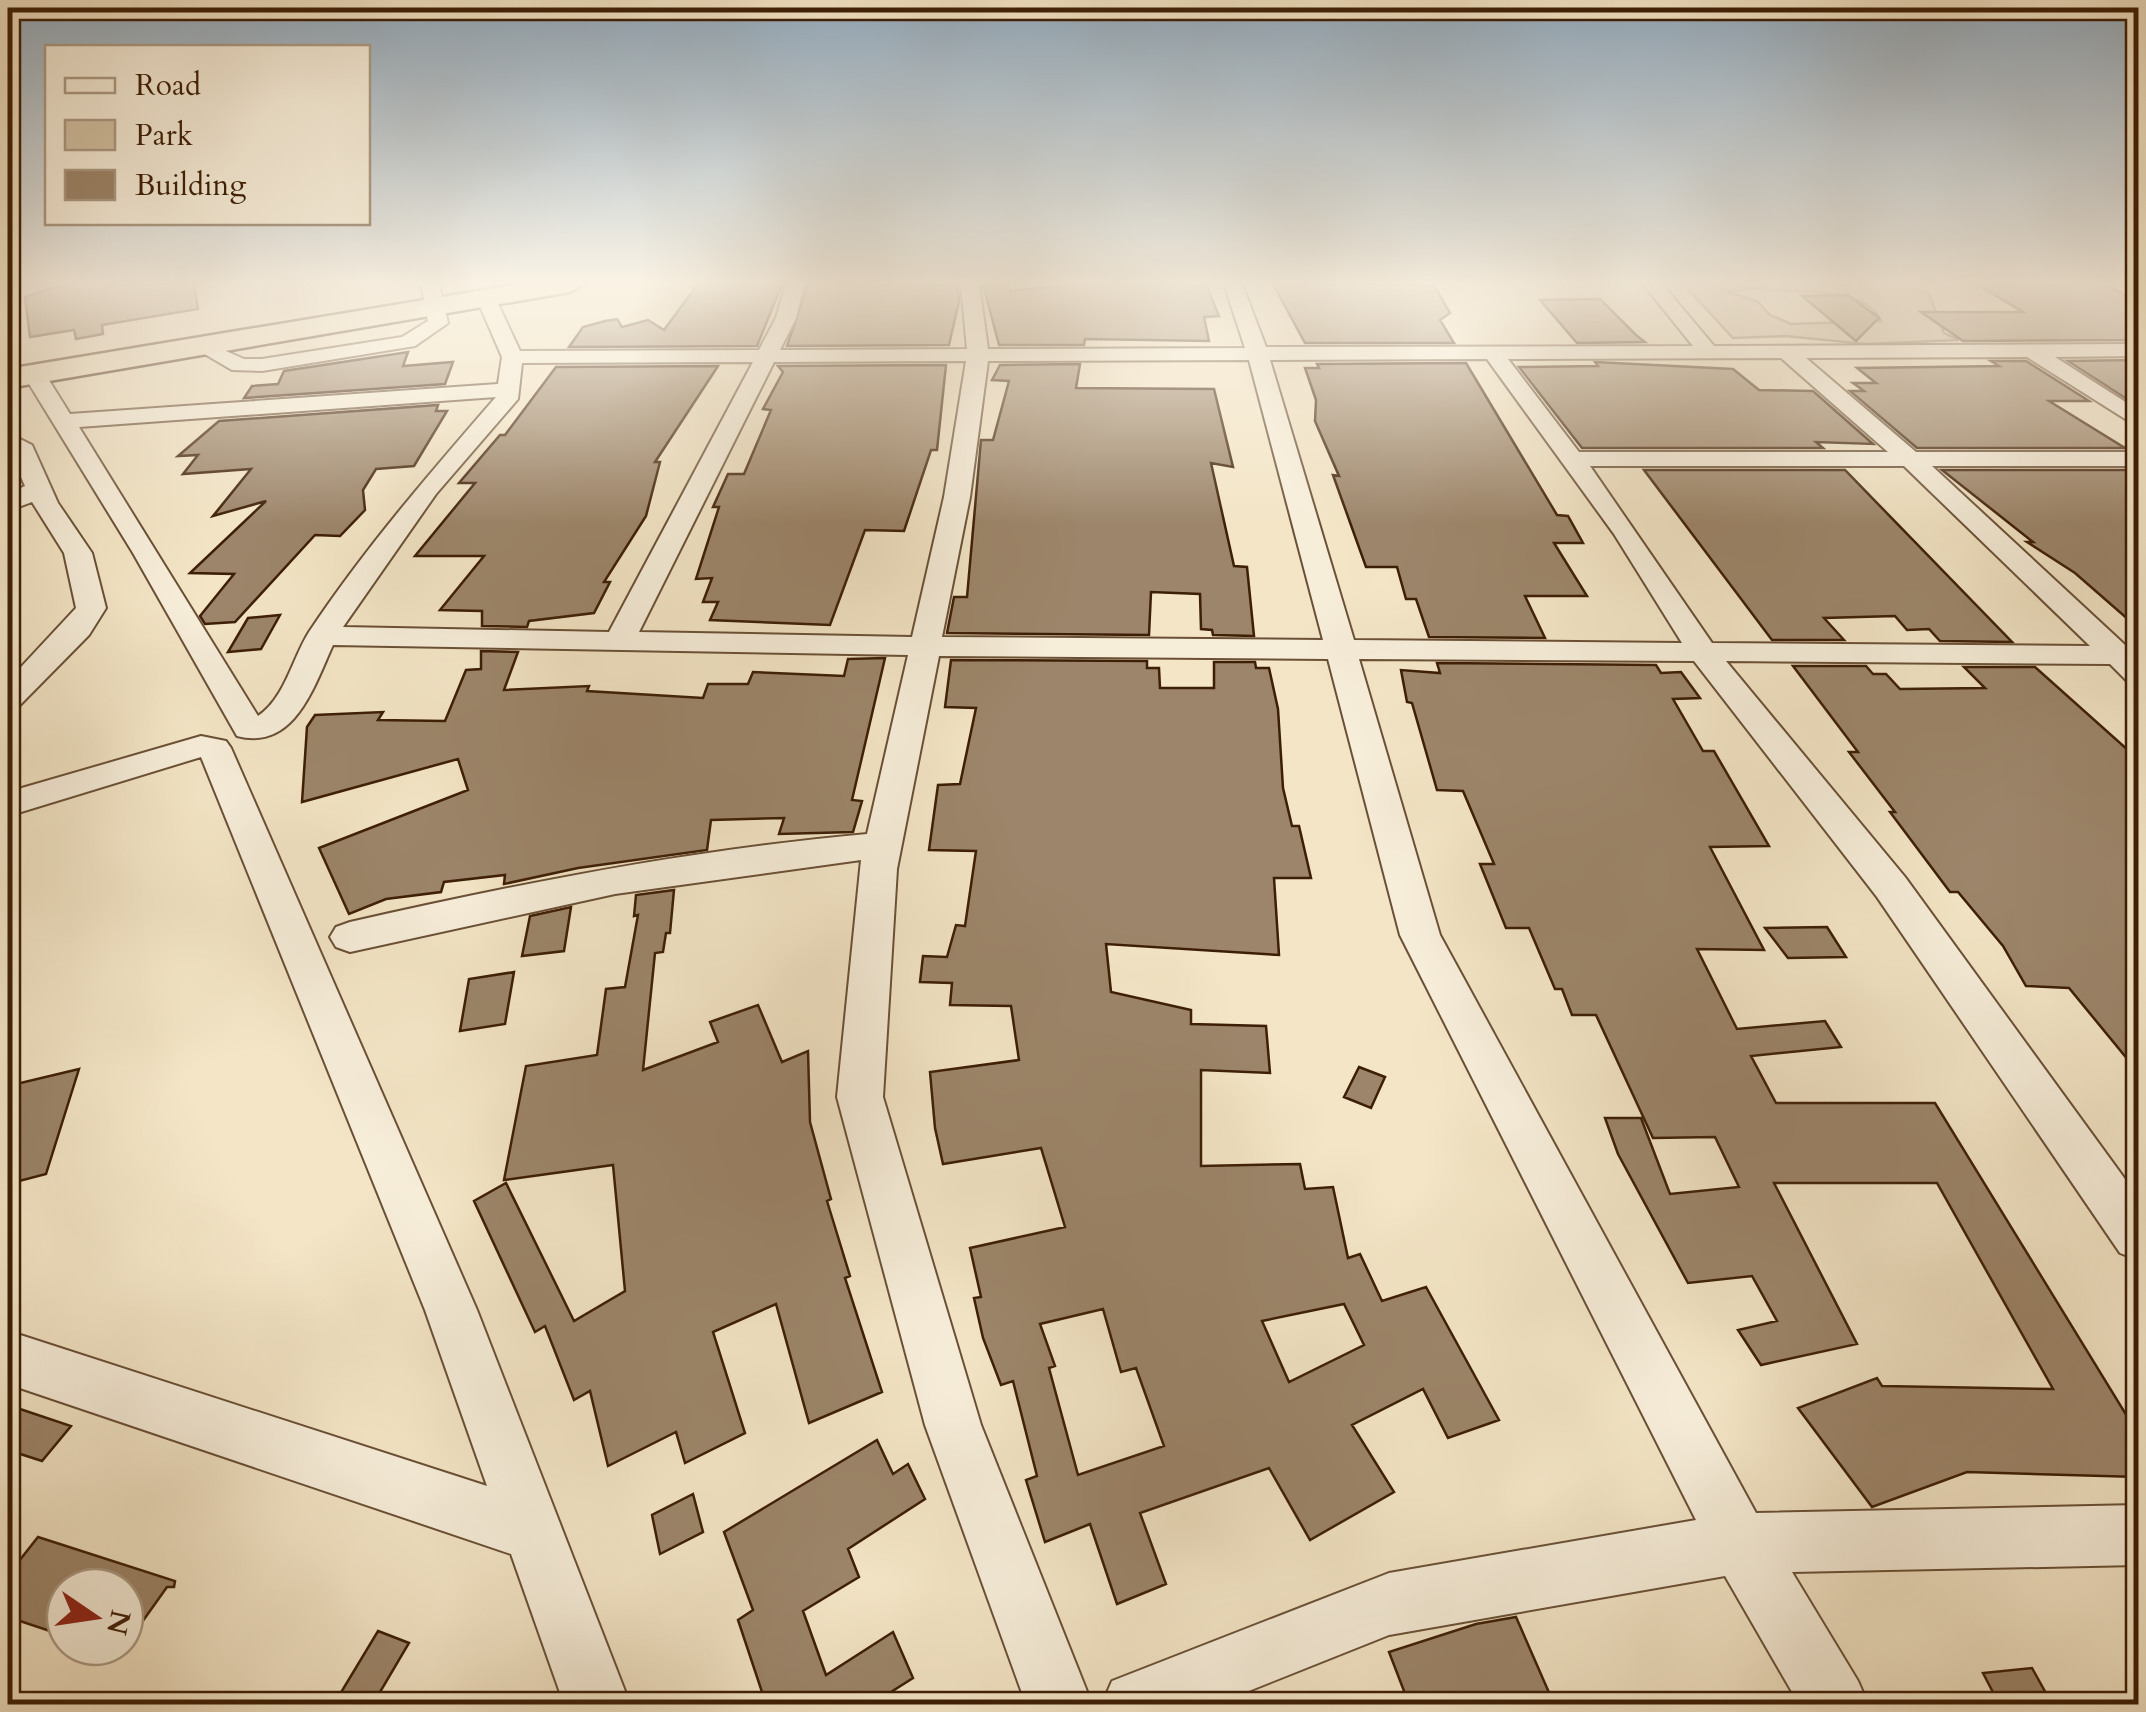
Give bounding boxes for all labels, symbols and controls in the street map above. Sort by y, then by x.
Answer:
legend [45,45,370,225]
text: Road [135,65,201,106]
text: Park [135,115,193,156]
text: Building [135,165,246,206]
north arrow [45,1567,145,1667]
text: N [97,1606,140,1639]

